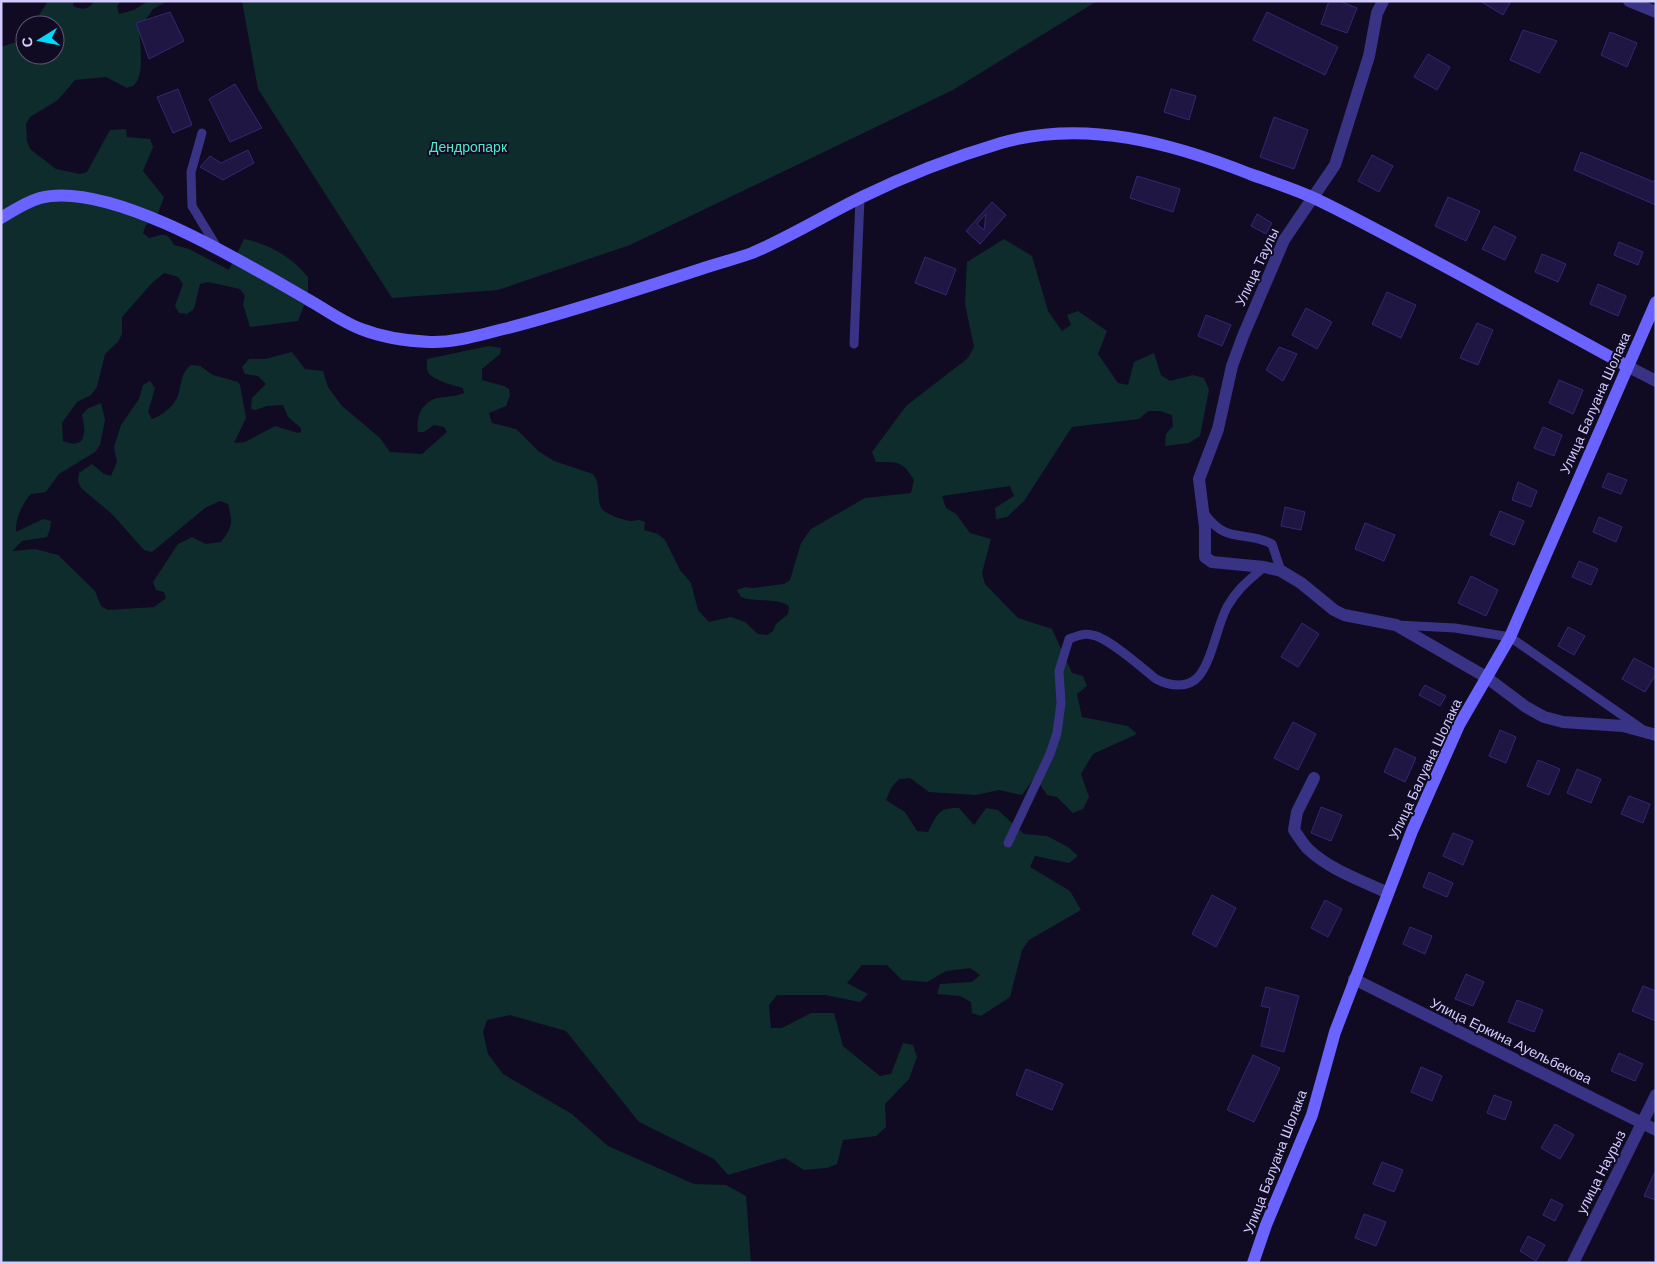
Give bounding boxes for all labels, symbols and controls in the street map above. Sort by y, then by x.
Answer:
north arrow [15,15,65,65]
text: С [18,36,36,49]
park label: Дендропарк [429,139,508,155]
street label: Улица Таулы [1232,225,1282,309]
street label: Улица Балуана Шолака [1557,330,1634,476]
street label: Улица Балуана Шолака [1385,696,1465,842]
street label: Улица Еркина Ауельбекова [1428,995,1595,1087]
street label: Улица Балуана Шолака [1240,1087,1310,1236]
street label: улица Наурыз [1573,1128,1629,1216]

